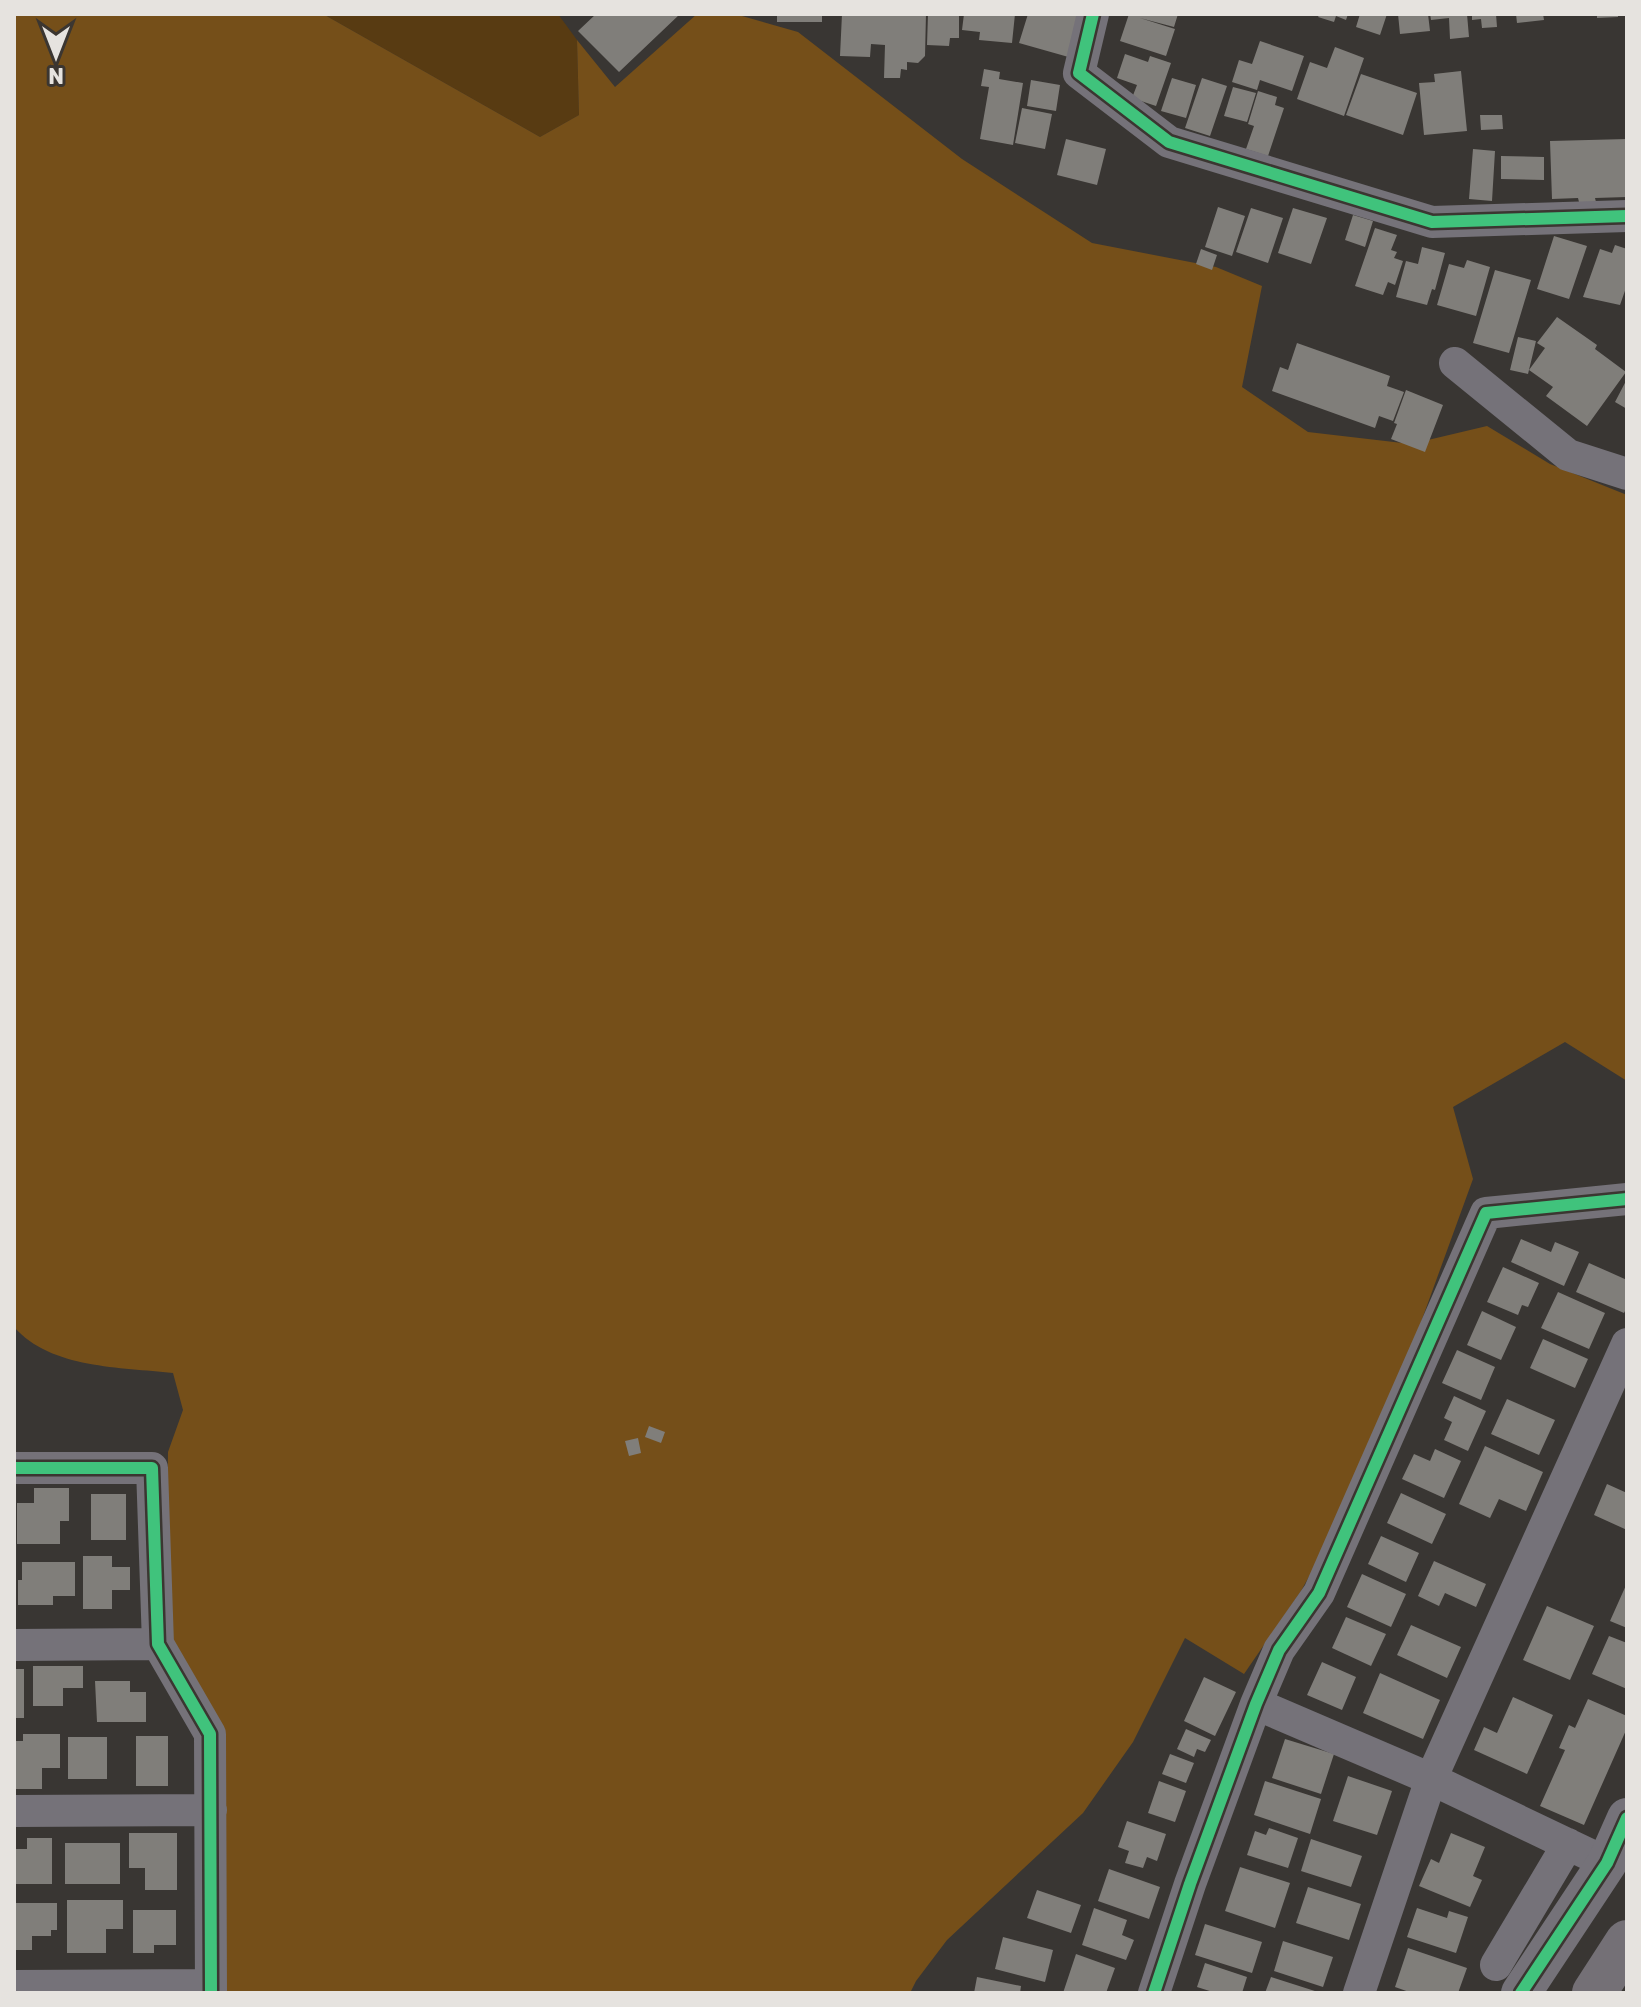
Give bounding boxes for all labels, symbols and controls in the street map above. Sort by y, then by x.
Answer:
north arrow [16,16,96,96]
text: N [48,62,64,89]

